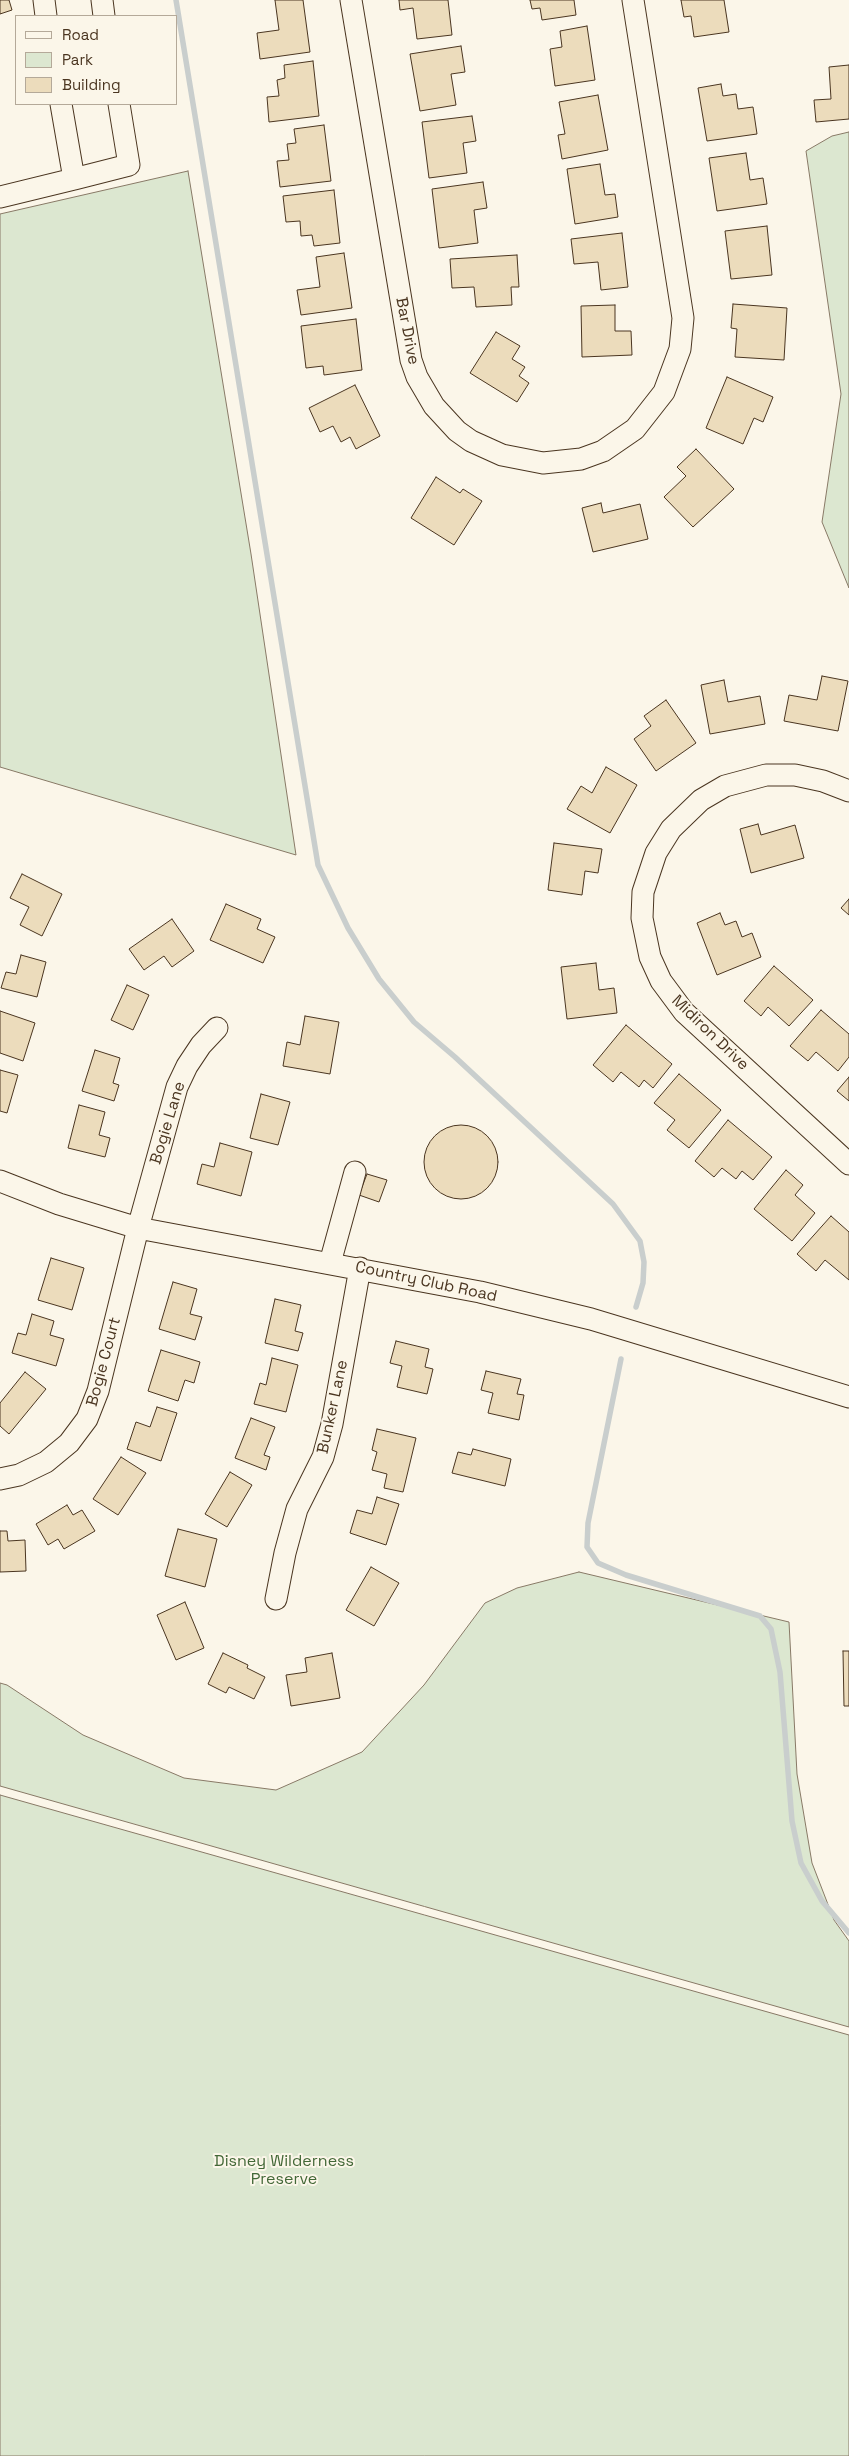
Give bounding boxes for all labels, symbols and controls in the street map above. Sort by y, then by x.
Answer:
legend [15,15,178,105]
text: Road [62,25,99,44]
text: Park [62,50,93,69]
text: Building [62,75,121,94]
street label: Bar Drive [391,296,423,366]
street label: Midiron Drive [667,991,753,1075]
street label: Bogie Lane [146,1079,190,1167]
street label: Country Club Road [353,1258,499,1306]
street label: Bogie Court [83,1315,125,1409]
street label: Bunker Lane [314,1358,352,1456]
park label: Disney Wilderness Preserve [214,2152,354,2190]

